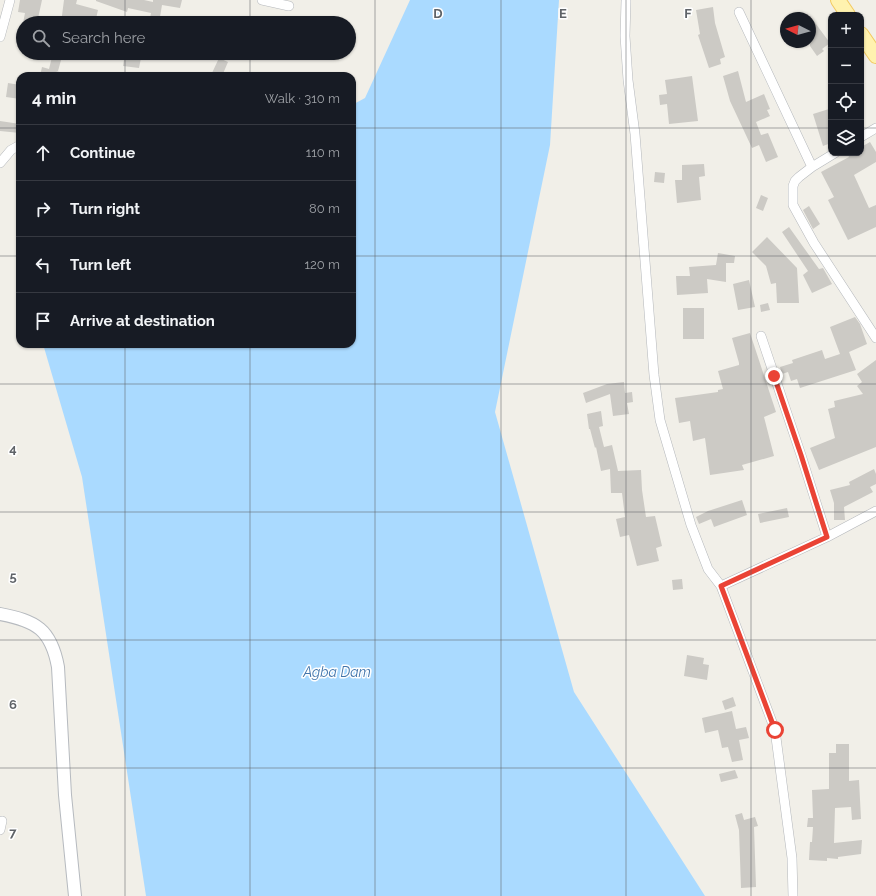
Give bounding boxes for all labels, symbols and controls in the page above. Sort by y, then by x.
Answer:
text: D [433,6,443,21]
text: E [559,6,567,21]
text: F [684,6,692,21]
north arrow [780,12,816,48]
map controls [828,12,864,156]
button: + [828,12,864,48]
search box [16,16,356,60]
icon: search [30,27,52,49]
text: Search here [62,29,145,47]
button: − [828,48,864,84]
button: locate [828,84,864,120]
text: 4 min [32,88,76,108]
text: Walk · 310 m [265,91,340,106]
button: layers [828,120,864,156]
icon: ahead [32,142,54,164]
text: Continue [70,144,135,162]
text: 110 m [306,145,340,160]
icon: right [32,198,54,220]
text: Turn right [70,200,140,218]
text: 80 m [309,201,340,216]
icon: left [32,254,54,276]
text: Turn left [70,256,131,274]
text: 120 m [304,257,340,272]
icon: arrive [32,310,54,332]
text: Arrive at destination [70,312,215,330]
route end [765,367,783,385]
text: 4 [9,441,17,456]
text: 5 [9,569,17,584]
water label: Agba Dam [302,664,371,680]
text: 6 [9,697,17,712]
route start [766,721,784,739]
text: 7 [9,825,17,840]

